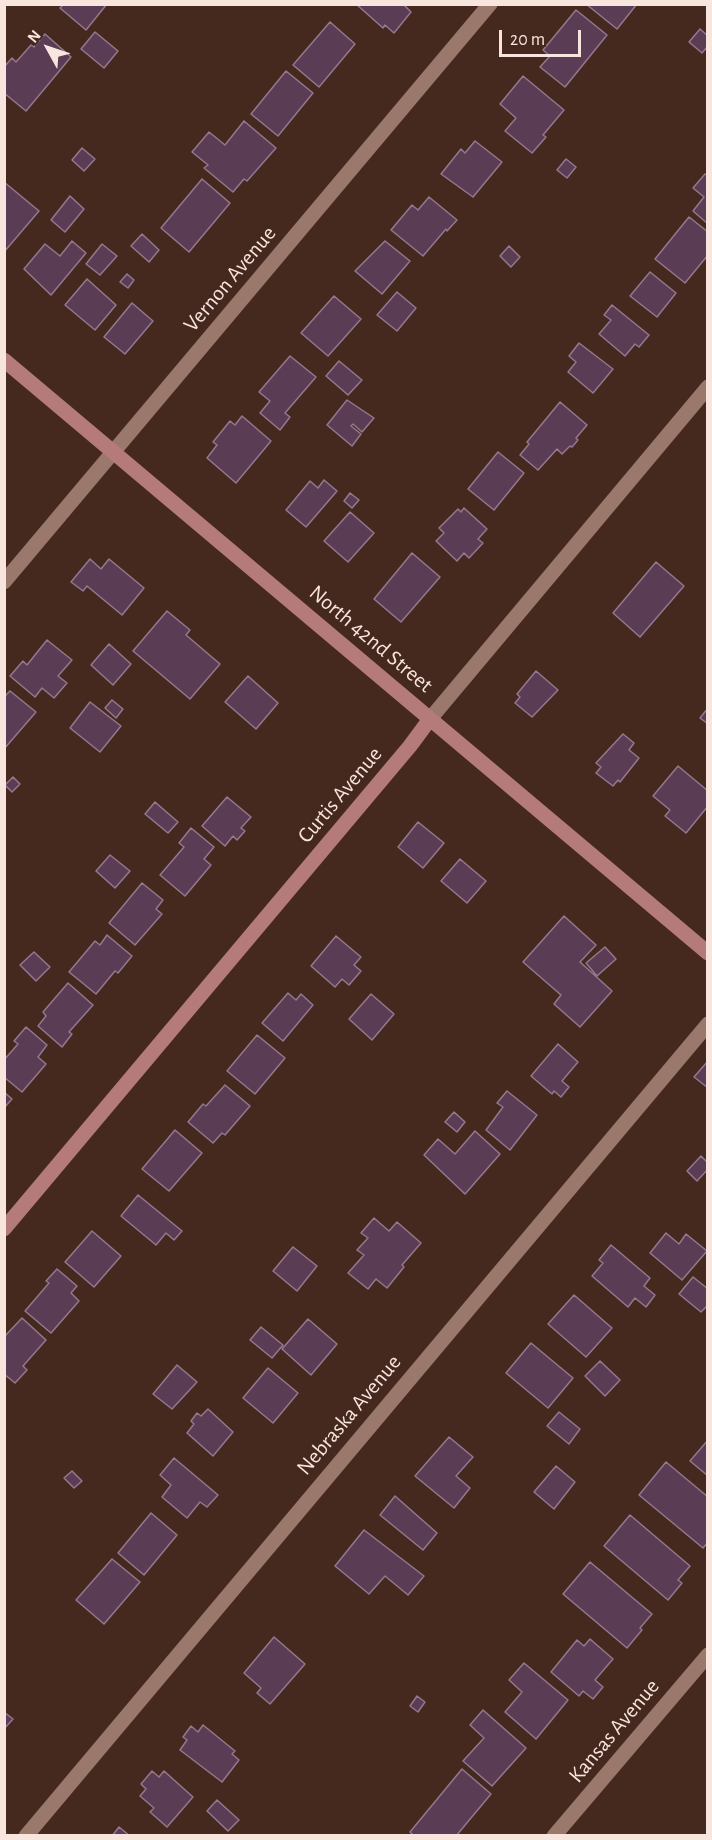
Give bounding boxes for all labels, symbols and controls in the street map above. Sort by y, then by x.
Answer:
north arrow [18,18,78,78]
scale bar [502,18,584,56]
text: N [25,27,44,46]
text: 20 m [510,31,545,49]
street label: Vernon Avenue [178,221,282,337]
street label: North 42nd Street [304,580,438,698]
street label: Curtis Avenue [292,742,388,848]
street label: Nebraska Avenue [291,1350,407,1480]
street label: Kansas Avenue [563,1674,665,1788]

